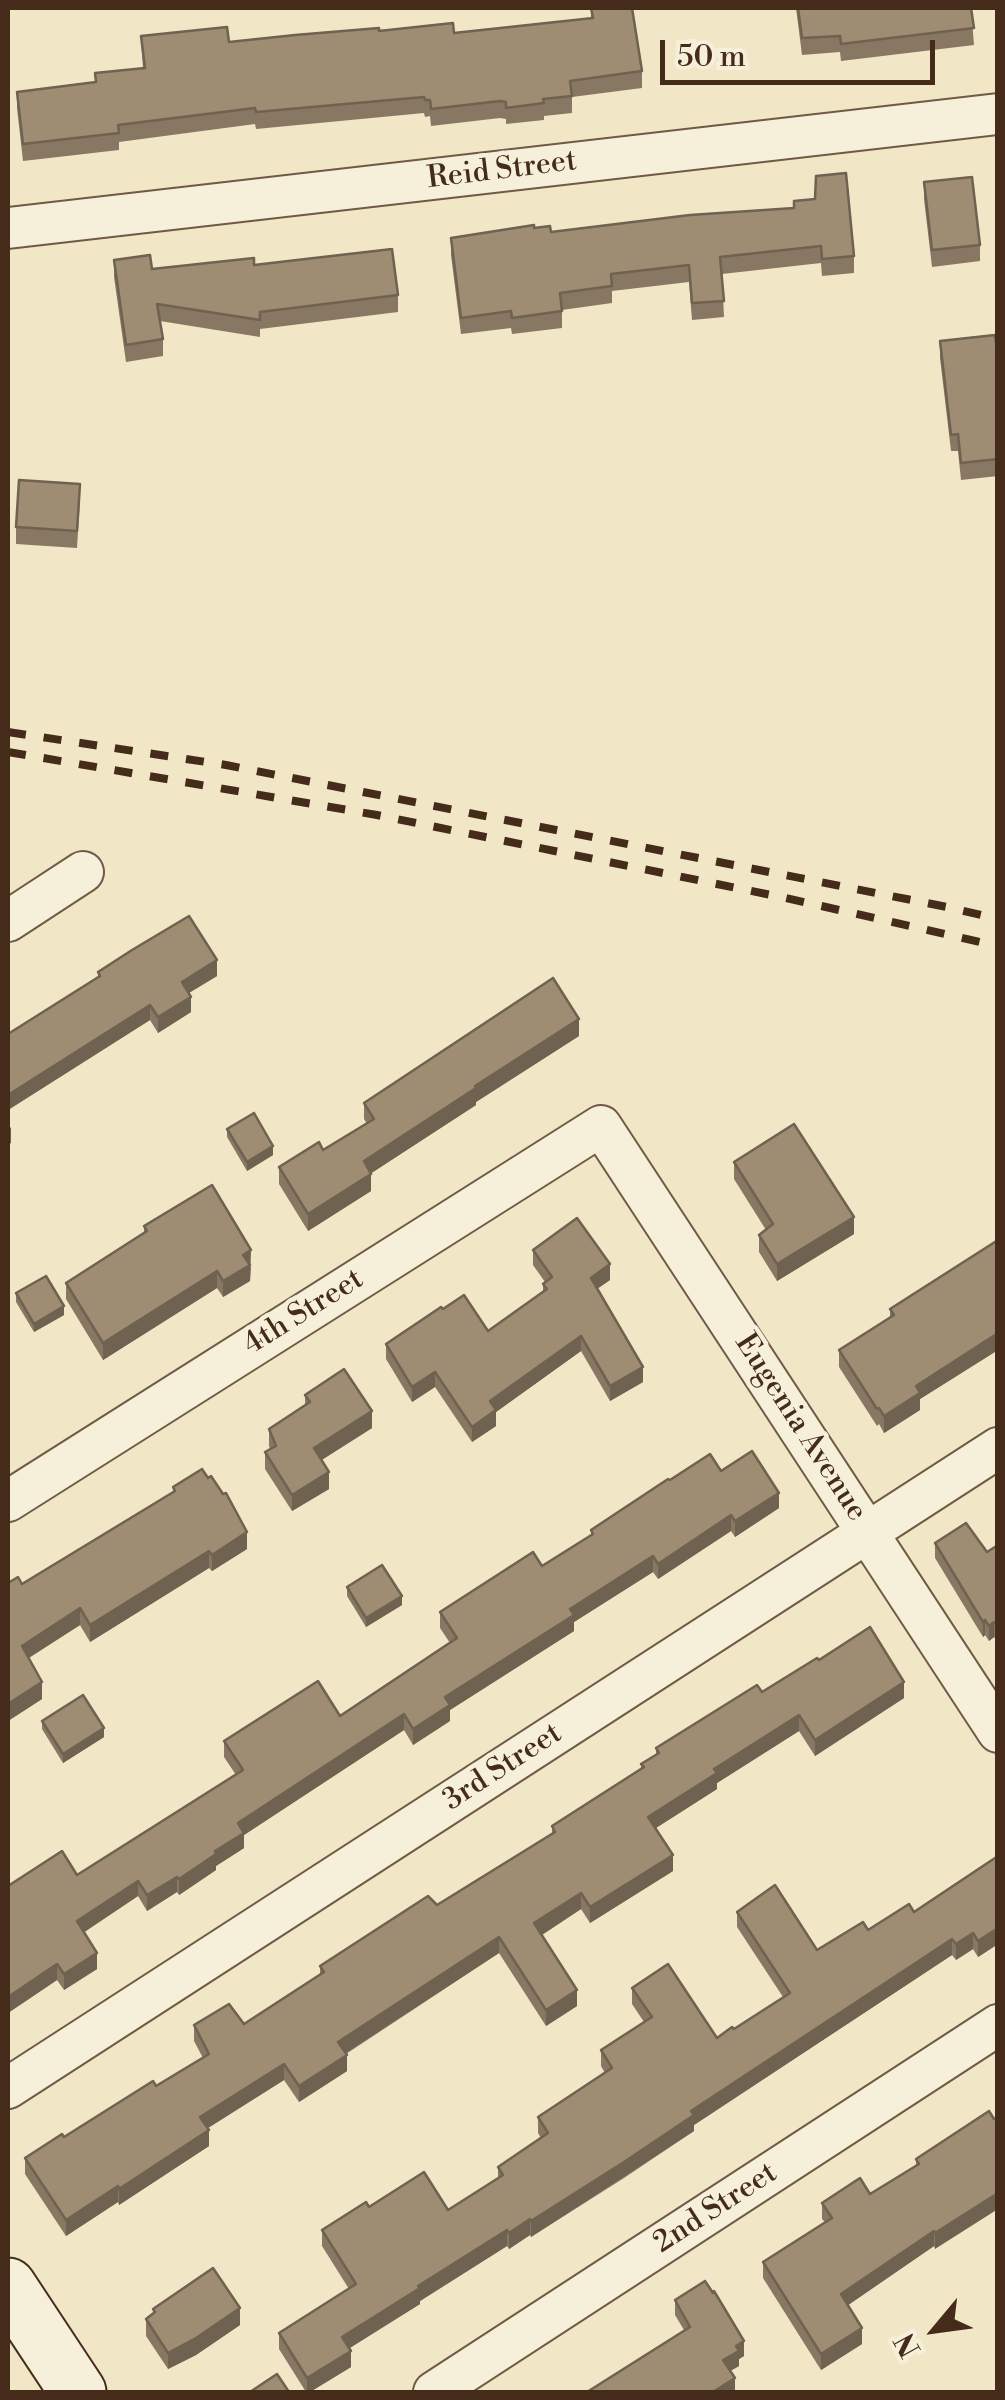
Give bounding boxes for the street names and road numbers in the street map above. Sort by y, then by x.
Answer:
street label: Reid Street [425,144,579,198]
street label: 4th Street [237,1262,371,1364]
street label: Eugenia Avenue [726,1328,874,1528]
street label: 3rd Street [437,1716,569,1820]
street label: 2nd Street [648,2156,784,2262]

